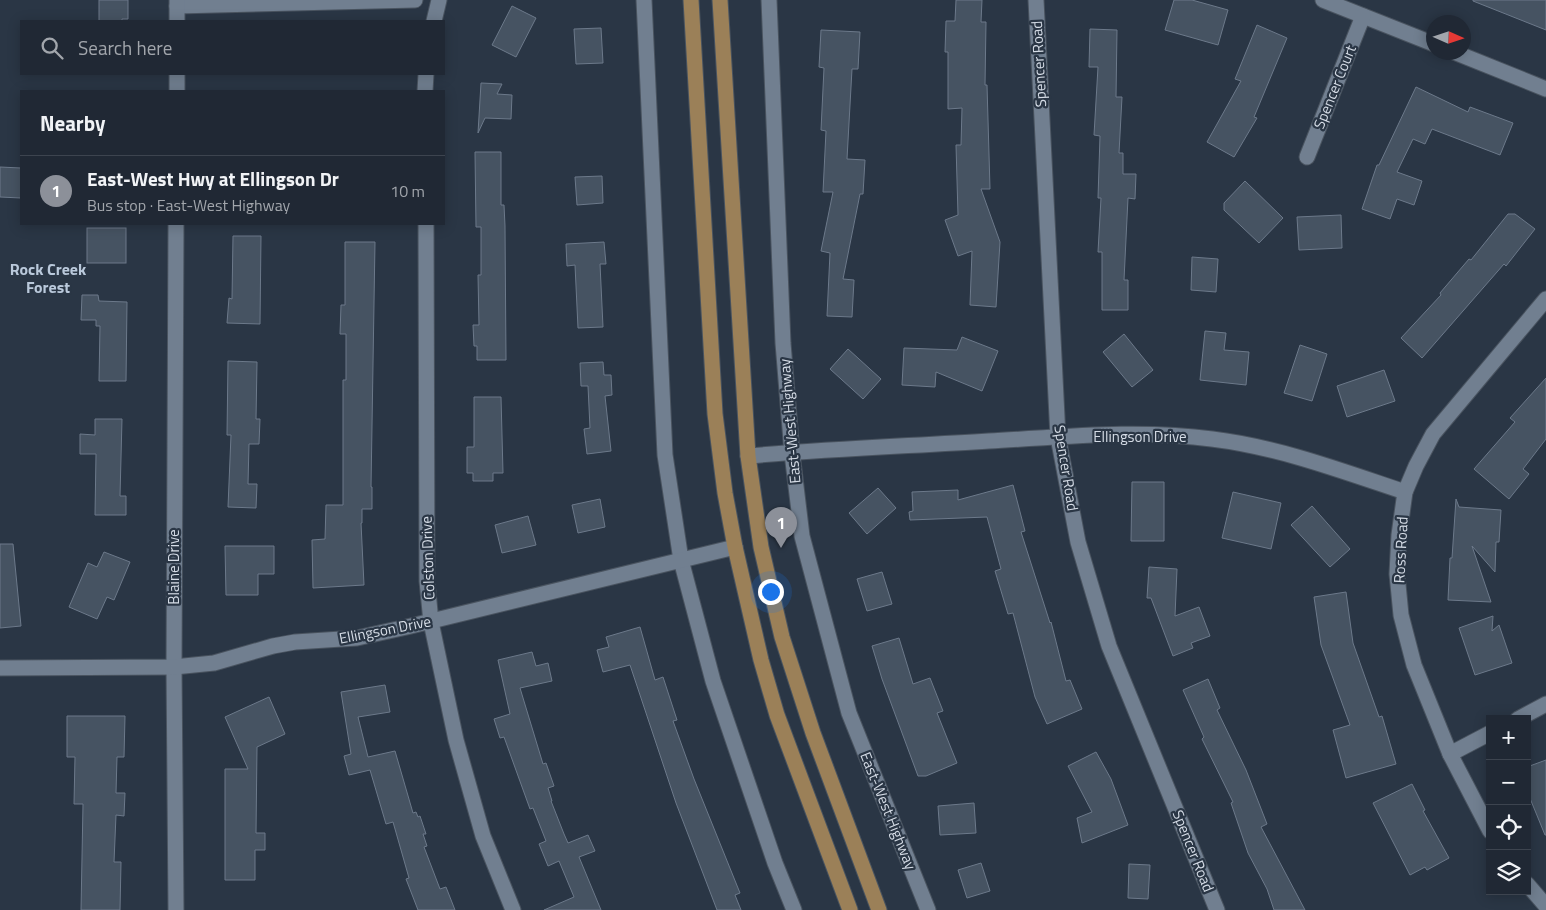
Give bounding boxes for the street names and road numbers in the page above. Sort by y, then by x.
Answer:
street label: Spencer Road [1025,20,1052,108]
street label: Spencer Court [1307,41,1362,132]
street label: East-West Highway [773,358,806,484]
street label: Spencer Road [1048,423,1085,513]
street label: Ellingson Drive [1093,425,1187,448]
street label: Colston Drive [415,516,440,600]
street label: Ross Road [1387,516,1414,584]
street label: Blaine Drive [162,529,185,605]
street label: Ellingson Drive [337,609,433,650]
street label: East-West Highway [854,748,923,873]
street label: Spencer Road [1167,806,1220,895]

